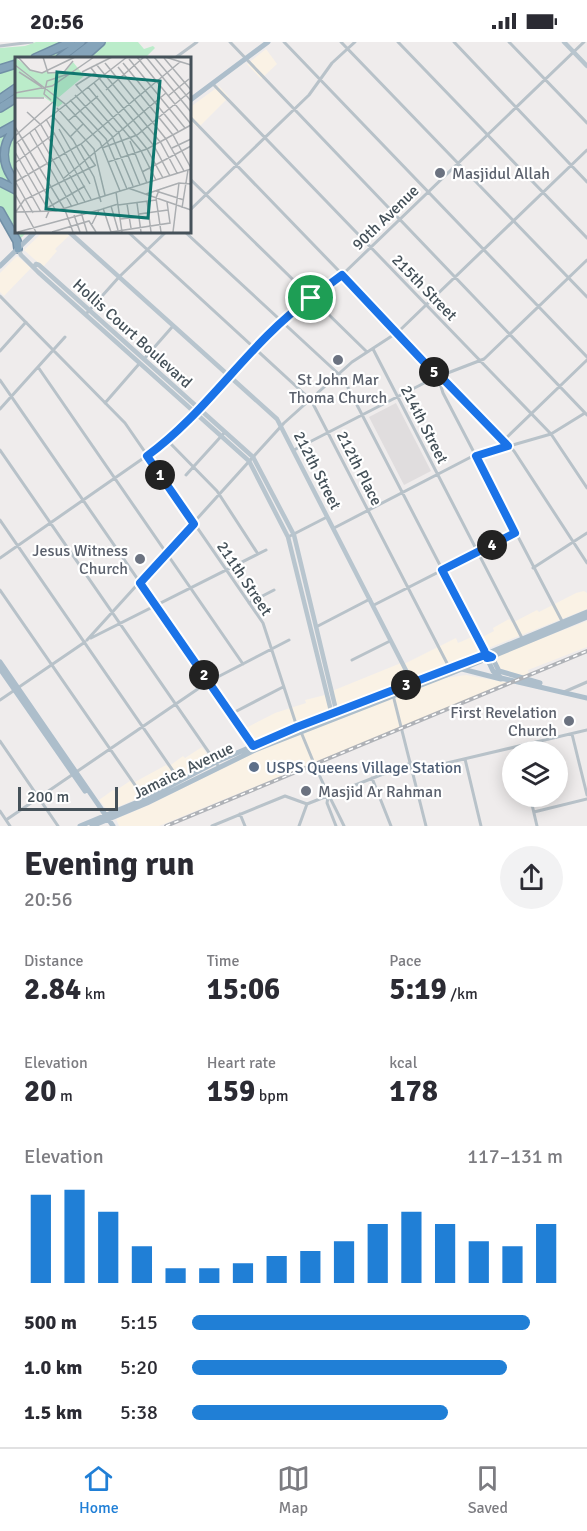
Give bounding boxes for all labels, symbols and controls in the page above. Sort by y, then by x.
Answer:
text: 20:56 [30,8,84,35]
inset map [15,57,190,232]
place label: Masjidul Allah [452,164,550,184]
marker: Masjidul Allah [433,166,447,180]
street label: 90th Avenue [348,181,423,254]
street label: 215th Street [387,250,461,326]
pin [285,272,336,323]
street label: Hollis Court Boulevard [69,275,196,393]
icon: arrive [294,281,327,314]
marker: St John Mar Thoma Church [331,353,345,367]
pin: 5 [419,357,449,387]
text: 5 [430,362,438,382]
place label: St John Mar Thoma Church [289,370,387,408]
street label: 214th Street [396,382,453,467]
street label: 212th Street [289,428,346,513]
street label: 212th Place [332,428,386,509]
pin: 1 [145,460,175,490]
text: 1 [156,465,164,485]
pin: 4 [477,530,507,560]
text: 4 [488,535,496,555]
street label: 211th Street [212,538,277,620]
place label: Jesus Witness Church [32,541,128,579]
marker: Jesus Witness Church [133,552,147,566]
pin: 2 [189,660,219,690]
text: 2 [200,665,208,685]
pin: 3 [391,670,421,700]
text: 3 [402,675,410,695]
place label: First Revelation Church [450,703,557,741]
marker: First Revelation Church [562,714,576,728]
street label: Jamaica Avenue [130,738,237,804]
map controls [502,741,568,807]
button: layers [502,741,568,807]
place label: USPS Queens Village Station [266,758,462,778]
marker: USPS Queens Village Station [247,760,261,774]
place label: Masjid Ar Rahman [318,782,442,802]
scale bar [18,784,118,812]
marker: Masjid Ar Rahman [299,784,313,798]
text: 200 m [27,787,69,807]
text: Evening run [24,844,194,885]
button: share [500,846,563,909]
text: 20:56 [24,887,73,912]
text: Distance [24,951,84,971]
text: Time [207,951,240,971]
text: Pace [389,951,422,971]
text: 2.84 [24,971,81,1008]
text: 15:06 [207,971,280,1008]
text: 5:19 [389,971,447,1008]
text: km [81,984,106,1004]
text: /km [447,984,478,1004]
text: Elevation [24,1053,88,1073]
text: Heart rate [207,1053,276,1073]
text: kcal [389,1053,417,1073]
text: 20 [24,1073,56,1110]
text: 159 [207,1073,255,1110]
text: 178 [389,1073,438,1110]
text: m [56,1086,73,1106]
text: bpm [255,1086,288,1106]
text: Elevation [24,1144,104,1169]
text: 117–131 m [467,1144,563,1169]
text: 500 m [24,1310,77,1335]
text: 5:15 [120,1310,158,1335]
text: 1.0 km [24,1355,82,1380]
text: 5:20 [120,1355,158,1380]
text: 1.5 km [24,1400,82,1425]
text: 5:38 [120,1400,158,1425]
tab: Home [79,1462,119,1518]
tab: Map [277,1462,310,1518]
tab: Saved [468,1462,508,1518]

